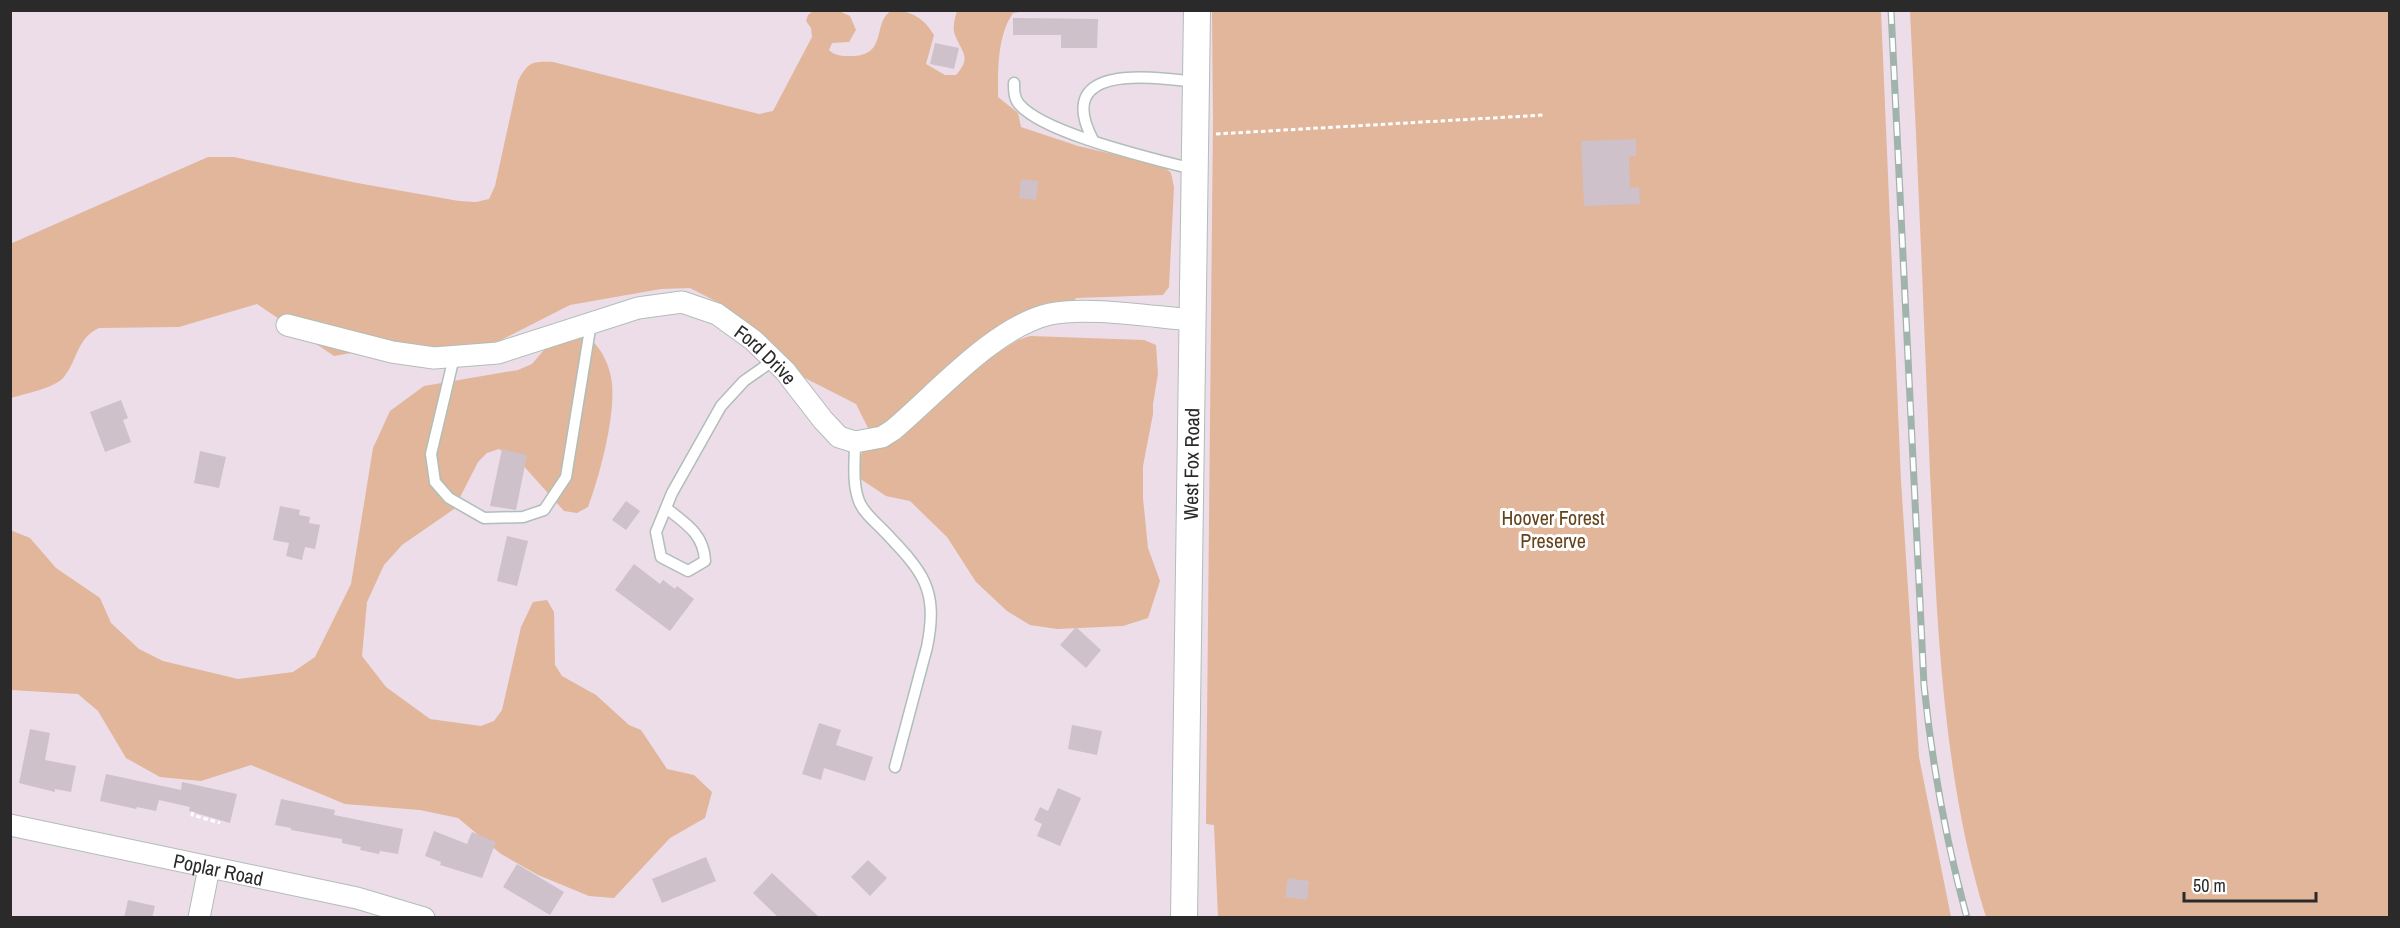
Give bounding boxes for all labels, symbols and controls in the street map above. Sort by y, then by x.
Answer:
street label: Ford Drive [729,318,804,389]
street label: West Fox Road [1176,408,1205,520]
park label: Hoover Forest Preserve [1501,504,1605,554]
street label: Poplar Road [171,846,266,891]
scale bar [2184,865,2316,903]
text: 50 m [2193,873,2226,898]

